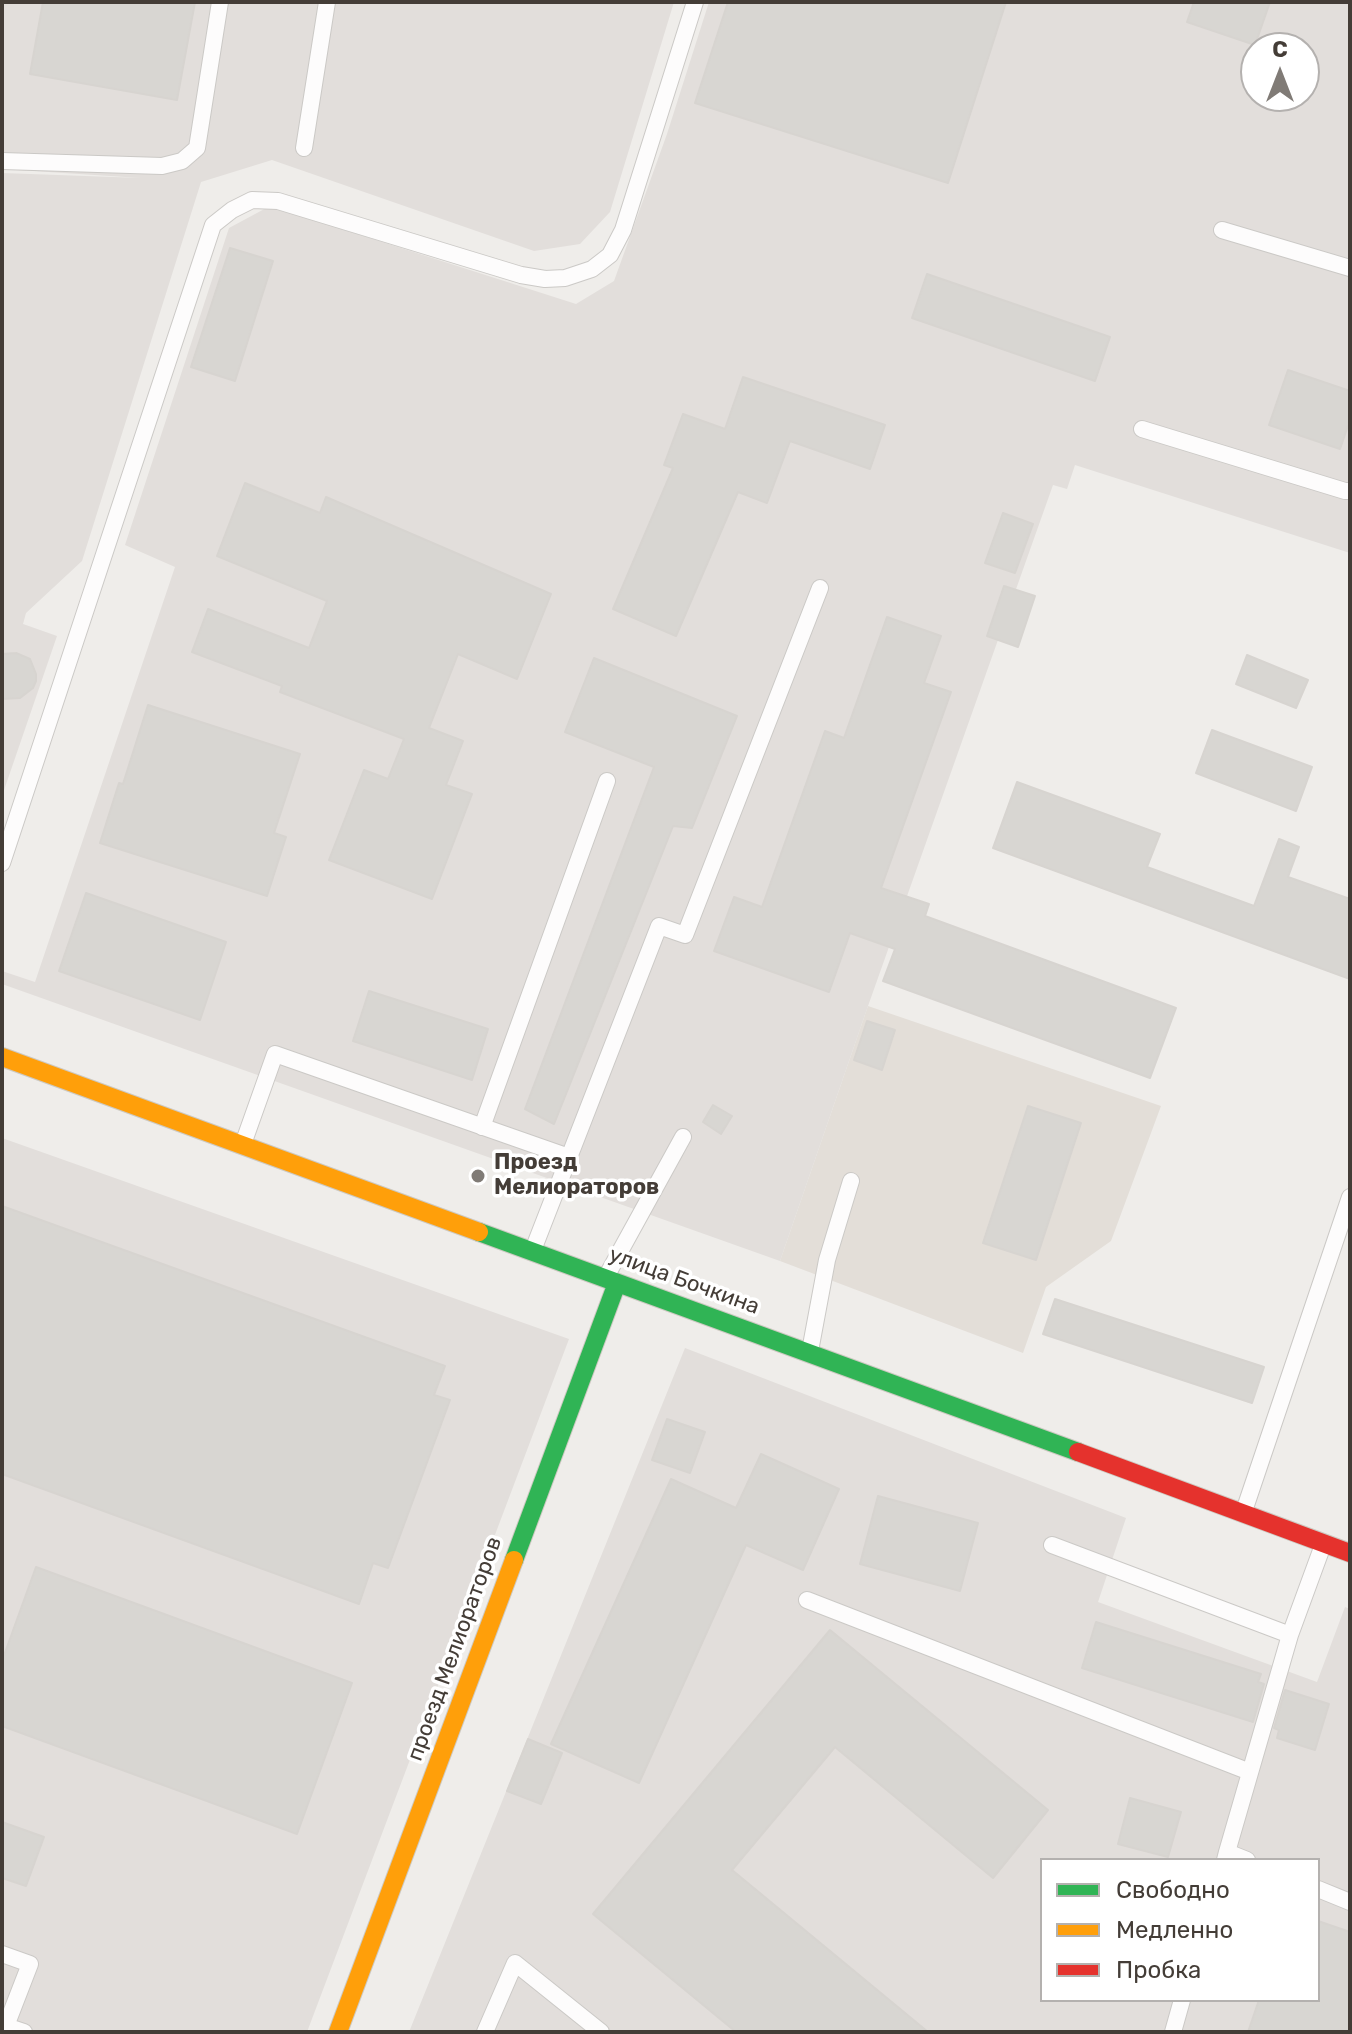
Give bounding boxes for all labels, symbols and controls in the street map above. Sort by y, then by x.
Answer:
north arrow [1240,32,1320,112]
text: С [1272,36,1288,63]
place label: Проезд Мелиораторов [494,1150,659,1202]
marker: Проезд Мелиораторов [469,1167,487,1185]
street label: улица Бочкина [605,1242,763,1320]
street label: проезд Мелиораторов [402,1533,508,1765]
legend [1040,1858,1320,2002]
text: Свободно [1116,1876,1230,1904]
text: Медленно [1116,1916,1233,1944]
text: Пробка [1116,1956,1201,1984]

